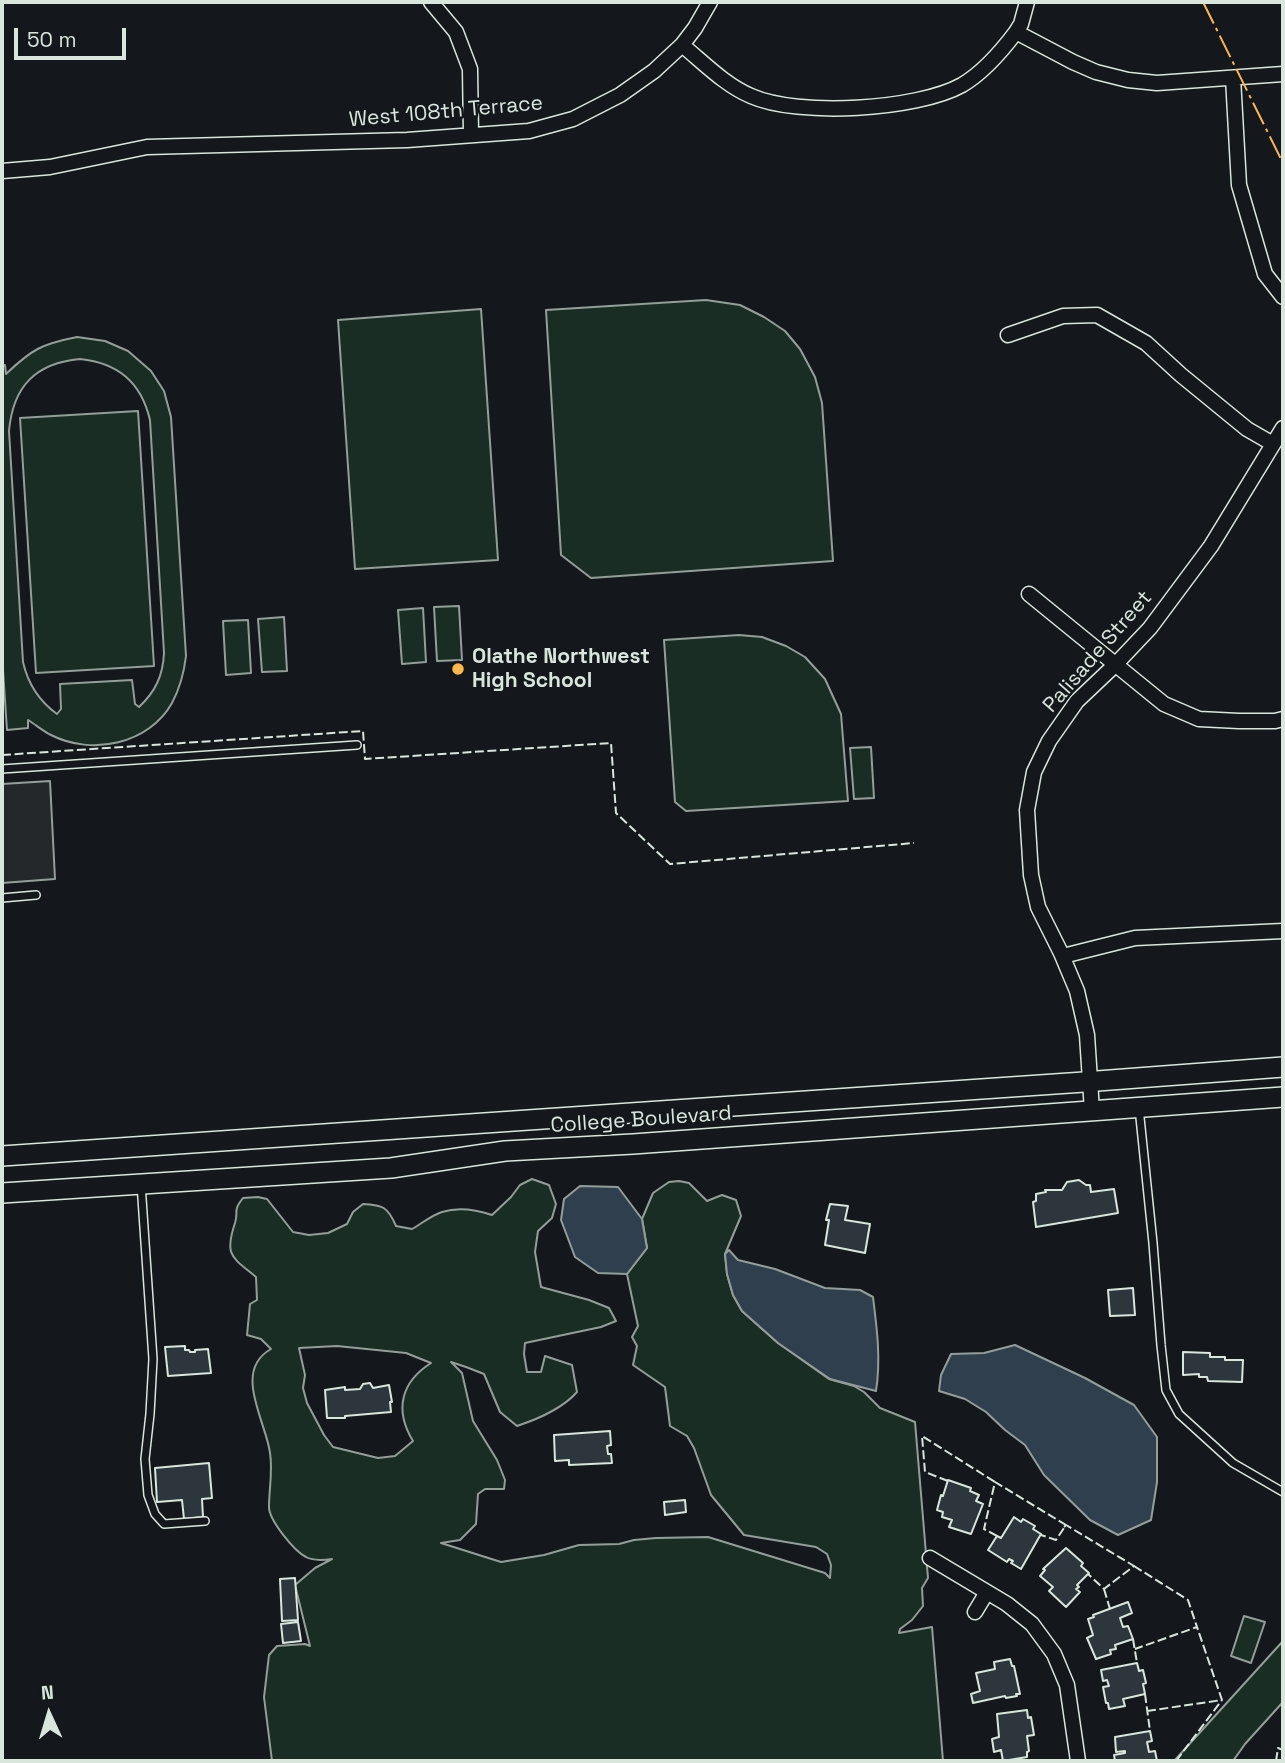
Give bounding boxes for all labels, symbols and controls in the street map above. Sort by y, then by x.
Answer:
scale bar [18,14,130,58]
text: 50 m [27,26,77,53]
street label: West 108th Terrace [348,91,544,133]
street label: Palisade Street [1038,586,1158,718]
place label: Olathe Northwest High School [472,644,650,694]
marker: Olathe Northwest High School [450,661,466,677]
street label: College Boulevard [550,1101,732,1139]
north arrow [14,1679,84,1749]
text: N [40,1680,55,1705]

